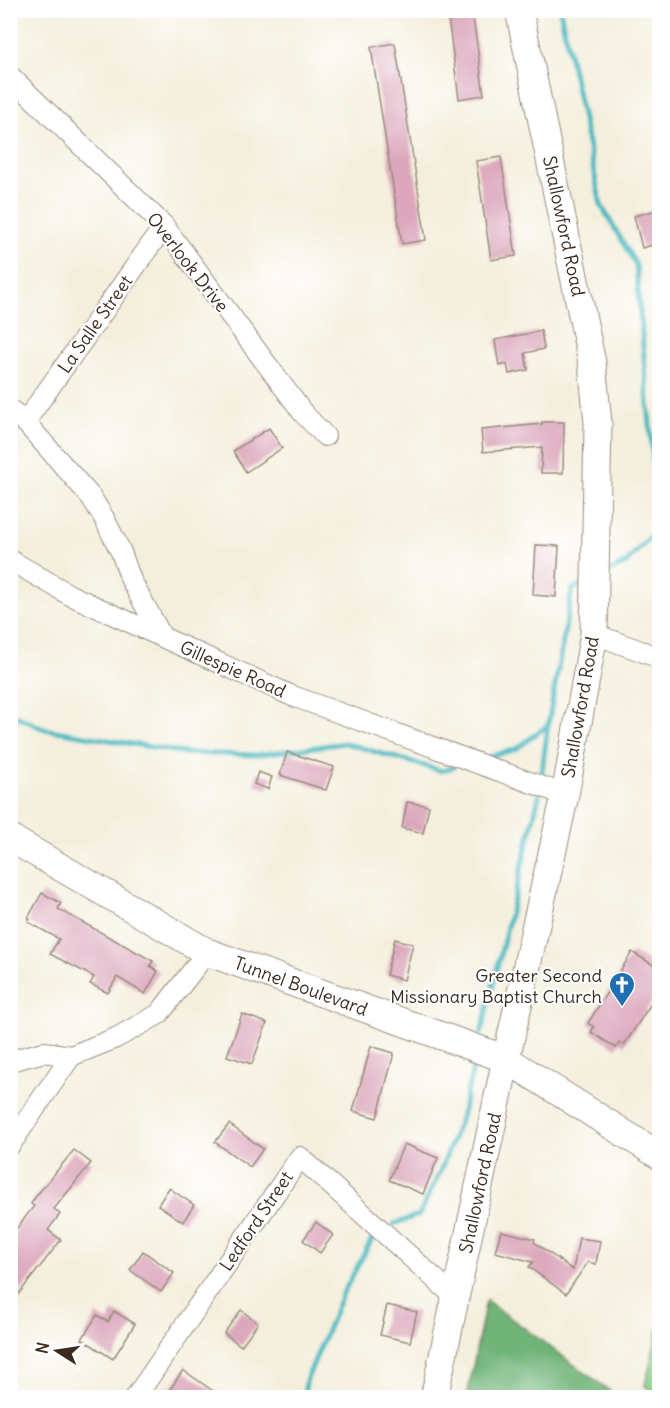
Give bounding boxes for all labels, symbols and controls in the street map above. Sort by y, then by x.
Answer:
street label: Shallowford Road [538,154,590,299]
street label: Overlook Drive [142,208,234,316]
street label: La Salle Street [53,270,137,378]
street label: Shallowford Road [556,634,604,779]
street label: Gillespie Road [176,635,290,703]
street label: Tunnel Boulevard [231,951,371,1021]
place label: Greater Second Missionary Baptist Church [390,964,602,1008]
church icon: Greater Second Missionary Baptist Church [607,970,637,1008]
street label: Shallowford Road [454,1110,506,1255]
street label: Ledford Street [214,1167,298,1275]
north arrow [27,1321,87,1381]
text: N [31,1340,53,1355]

